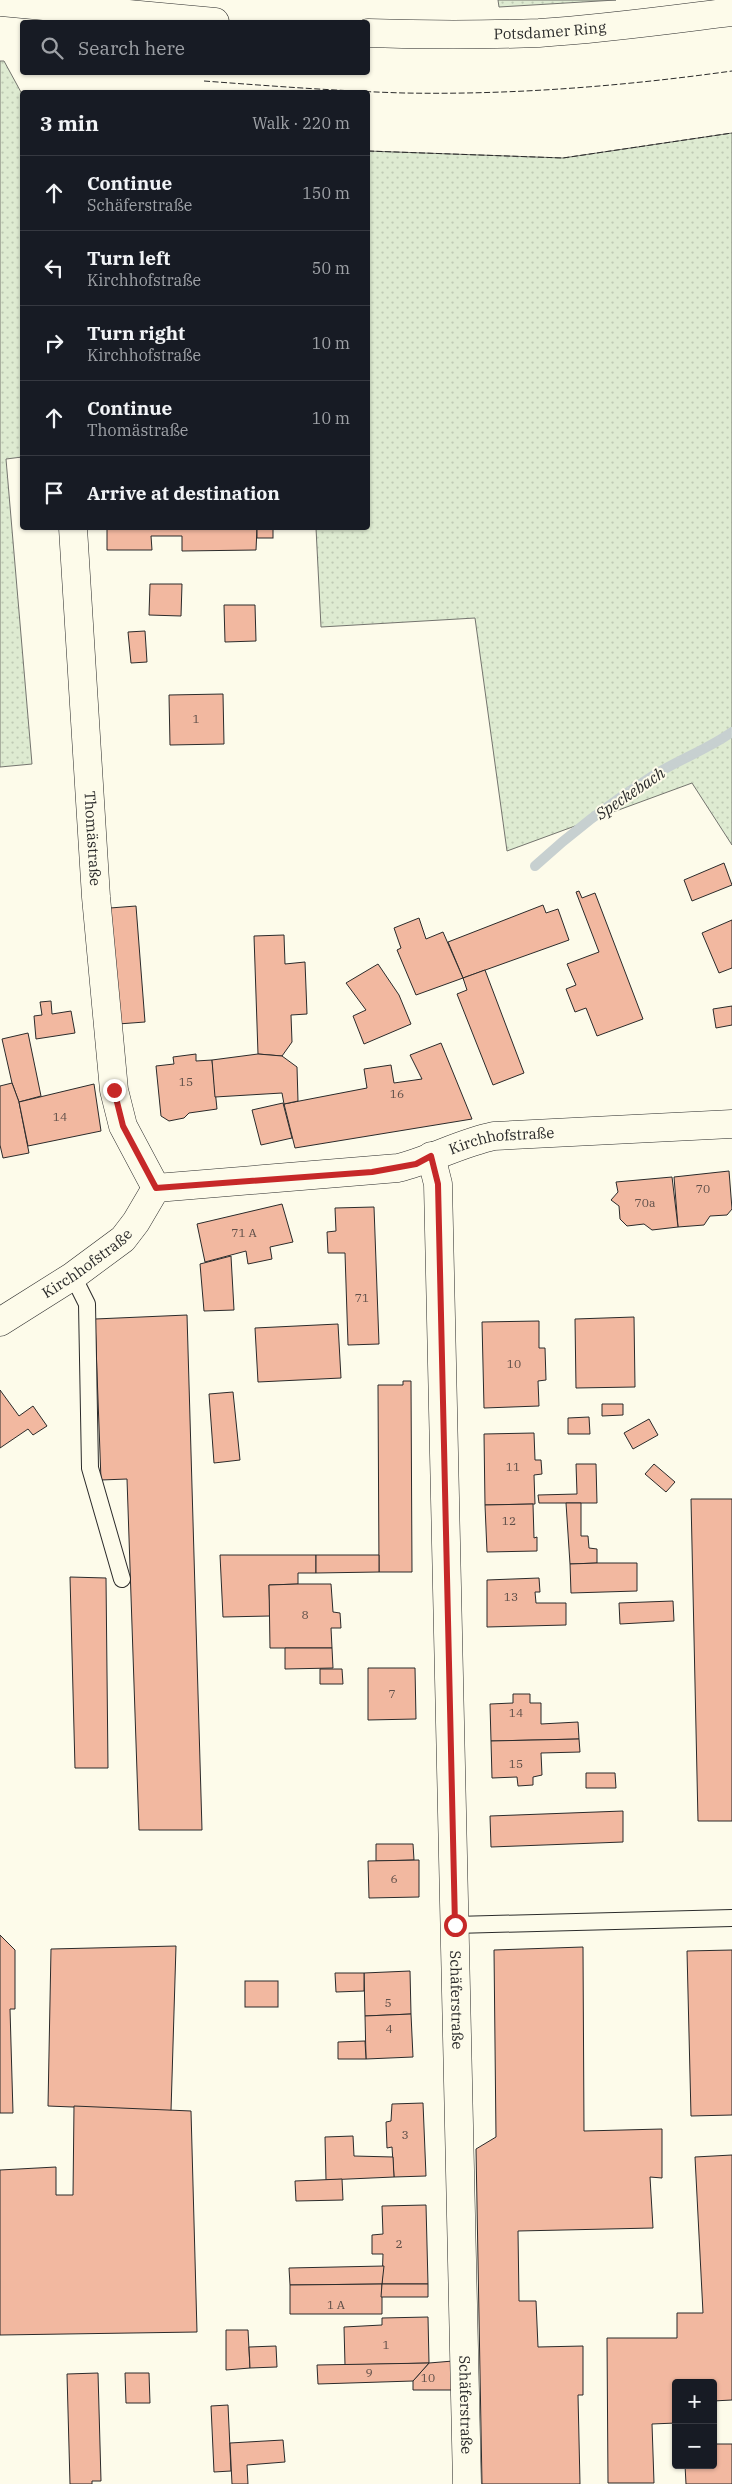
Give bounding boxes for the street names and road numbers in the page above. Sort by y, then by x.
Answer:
street label: Potsdamer Ring [494,17,607,43]
street label: Thomästraße [80,790,105,886]
street label: Kirchhofstraße [446,1123,555,1158]
street label: Kirchhofstraße [38,1225,136,1302]
street label: Schäferstraße [446,1950,467,2050]
street label: Schäferstraße [455,2355,476,2454]

